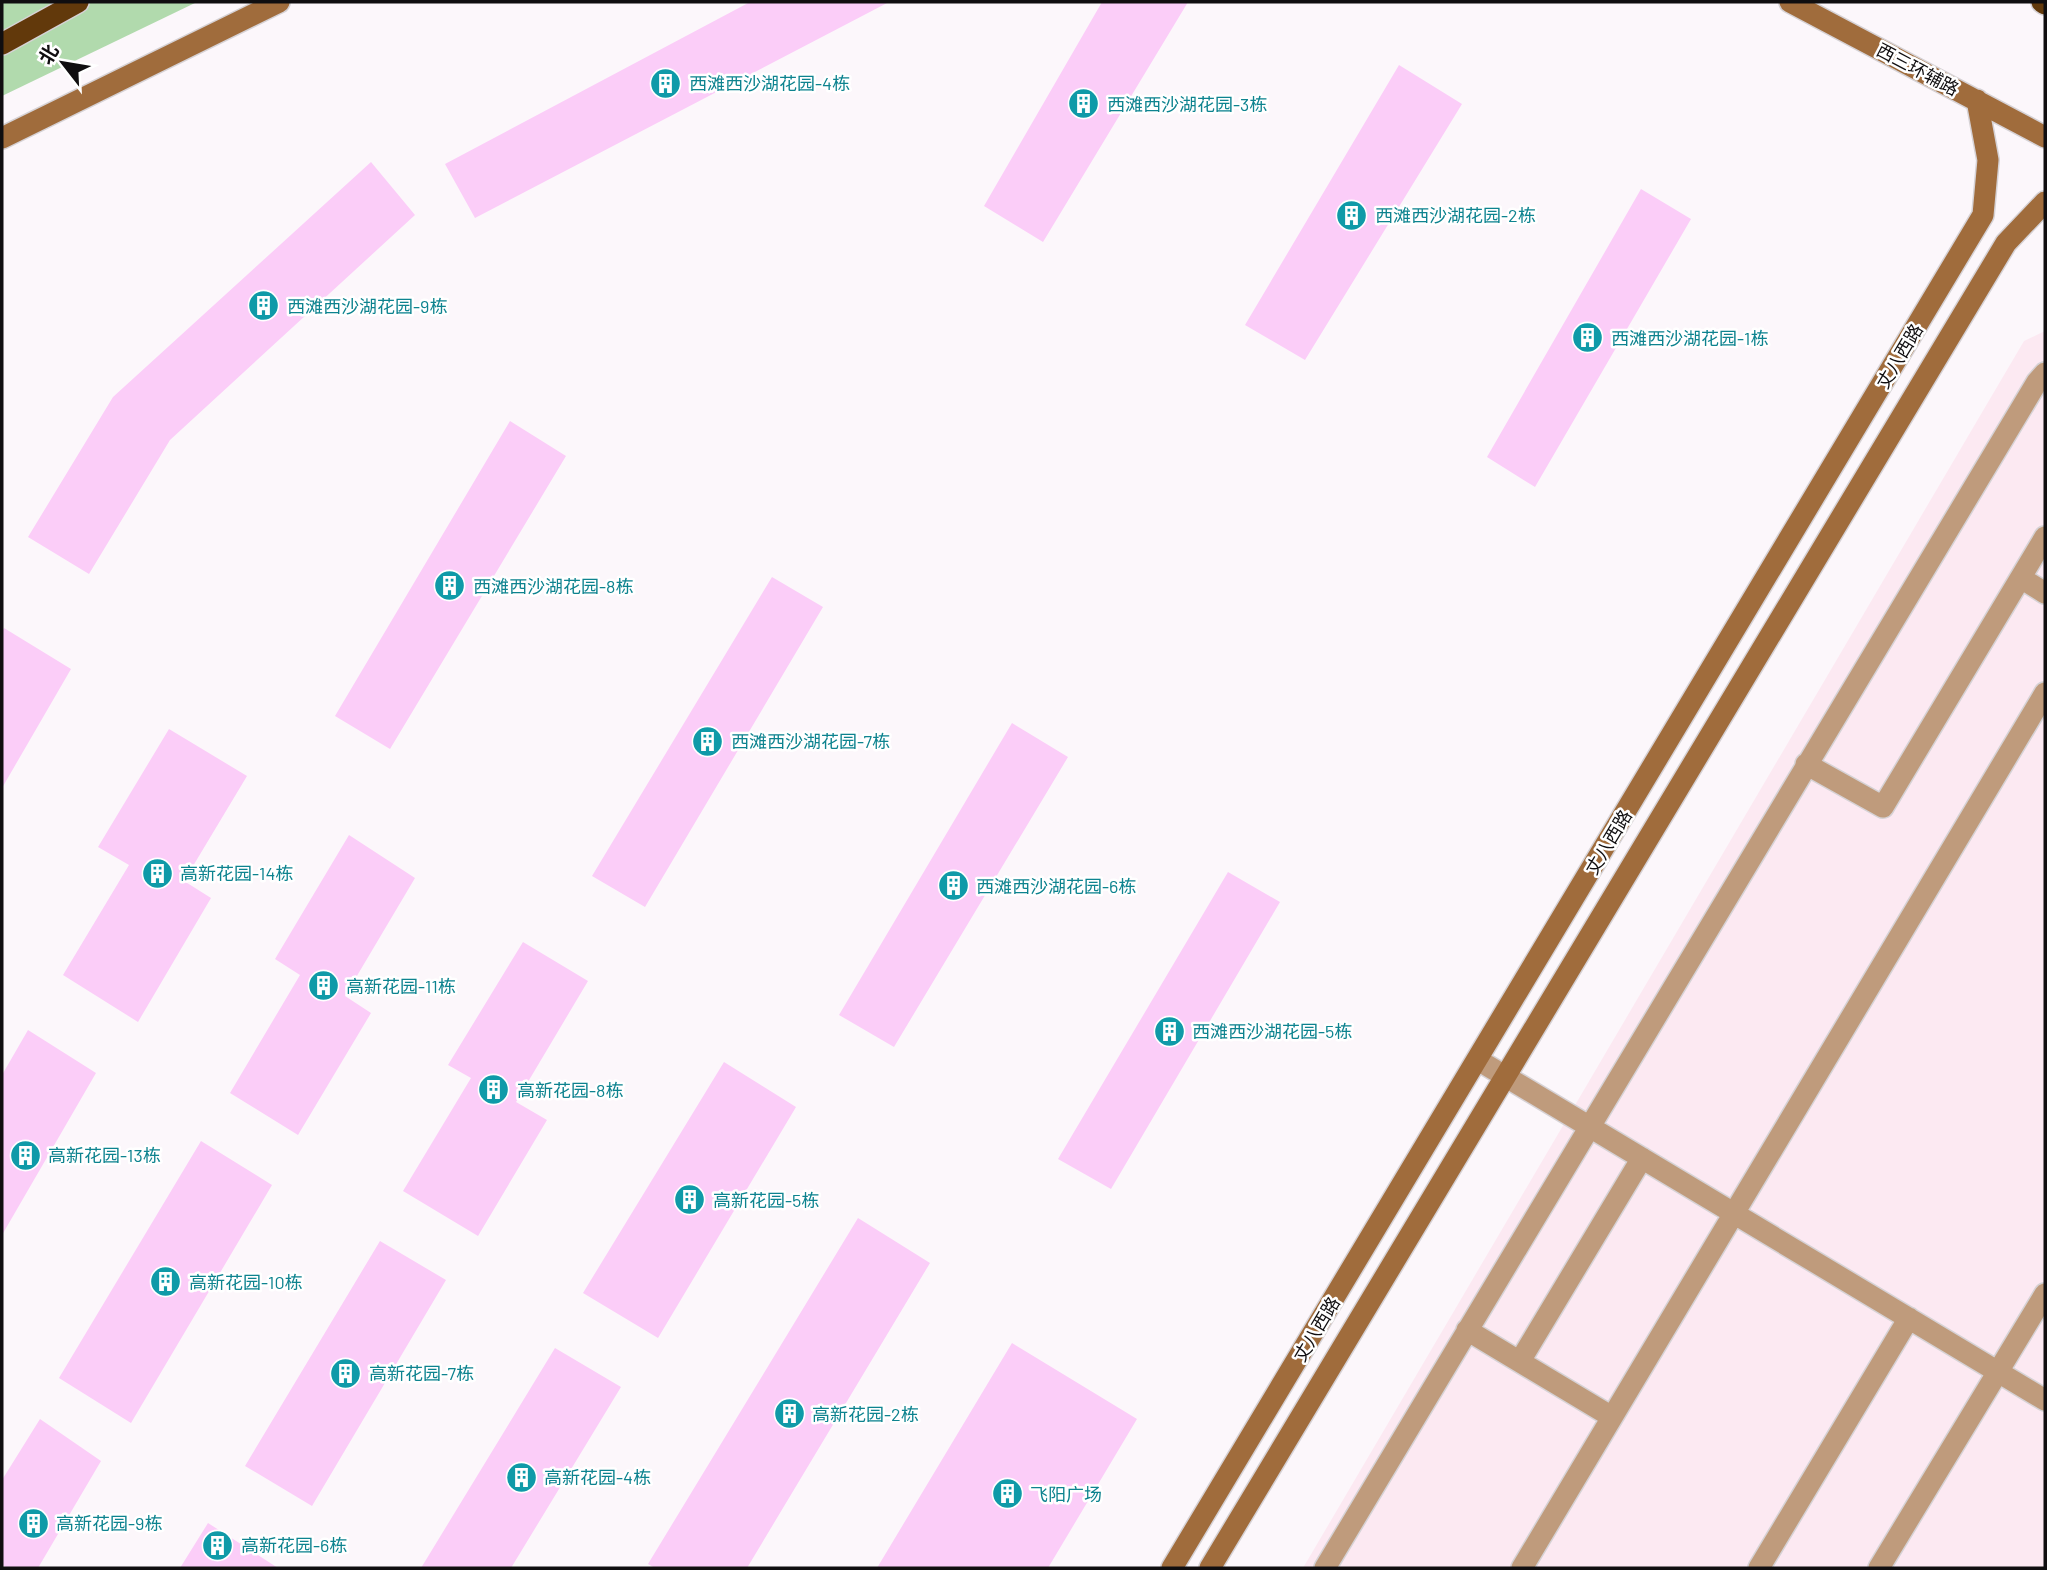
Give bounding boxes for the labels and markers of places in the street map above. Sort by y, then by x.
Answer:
building icon: 西滩西沙湖花园-4栋 [649,66,683,100]
place label: 西滩西沙湖花园-4栋 [689,72,850,94]
building icon: 西滩西沙湖花园-3栋 [1067,87,1101,121]
place label: 西滩西沙湖花园-3栋 [1107,93,1267,115]
building icon: 西滩西沙湖花园-2栋 [1335,198,1369,232]
place label: 西滩西沙湖花园-2栋 [1375,204,1536,226]
building icon: 西滩西沙湖花园-9栋 [247,289,281,323]
place label: 西滩西沙湖花园-9栋 [287,295,447,317]
building icon: 西滩西沙湖花园-1栋 [1571,321,1605,355]
place label: 西滩西沙湖花园-1栋 [1611,327,1768,349]
building icon: 西滩西沙湖花园-8栋 [433,569,467,603]
place label: 西滩西沙湖花园-8栋 [473,575,633,597]
building icon: 西滩西沙湖花园-7栋 [691,724,725,758]
place label: 西滩西沙湖花园-7栋 [731,730,890,752]
building icon: 高新花园-14栋 [140,856,174,890]
place label: 高新花园-14栋 [180,862,293,884]
building icon: 西滩西沙湖花园-6栋 [936,869,970,903]
place label: 西滩西沙湖花园-6栋 [976,875,1136,897]
building icon: 高新花园-11栋 [306,969,340,1003]
place label: 高新花园-11栋 [346,975,456,997]
building icon: 西滩西沙湖花园-5栋 [1152,1014,1186,1048]
place label: 西滩西沙湖花园-5栋 [1192,1020,1352,1042]
building icon: 高新花园-8栋 [477,1073,511,1107]
place label: 高新花园-8栋 [517,1079,623,1101]
building icon: 高新花园-13栋 [8,1138,42,1172]
place label: 高新花园-13栋 [48,1144,161,1166]
building icon: 高新花园-5栋 [673,1183,707,1217]
place label: 高新花园-5栋 [713,1189,819,1211]
building icon: 高新花园-10栋 [149,1265,183,1299]
place label: 高新花园-10栋 [189,1271,303,1293]
building icon: 高新花园-7栋 [329,1356,363,1390]
place label: 高新花园-7栋 [369,1362,474,1384]
building icon: 高新花园-2栋 [772,1397,806,1431]
place label: 高新花园-2栋 [812,1403,919,1425]
building icon: 高新花园-4栋 [504,1460,538,1494]
place label: 高新花园-4栋 [544,1466,651,1488]
building icon: 飞阳广场 [990,1477,1024,1511]
place label: 飞阳广场 [1030,1483,1102,1505]
building icon: 高新花园-9栋 [16,1506,50,1540]
place label: 高新花园-9栋 [56,1512,162,1534]
building icon: 高新花园-6栋 [201,1528,235,1562]
place label: 高新花园-6栋 [241,1534,347,1556]

